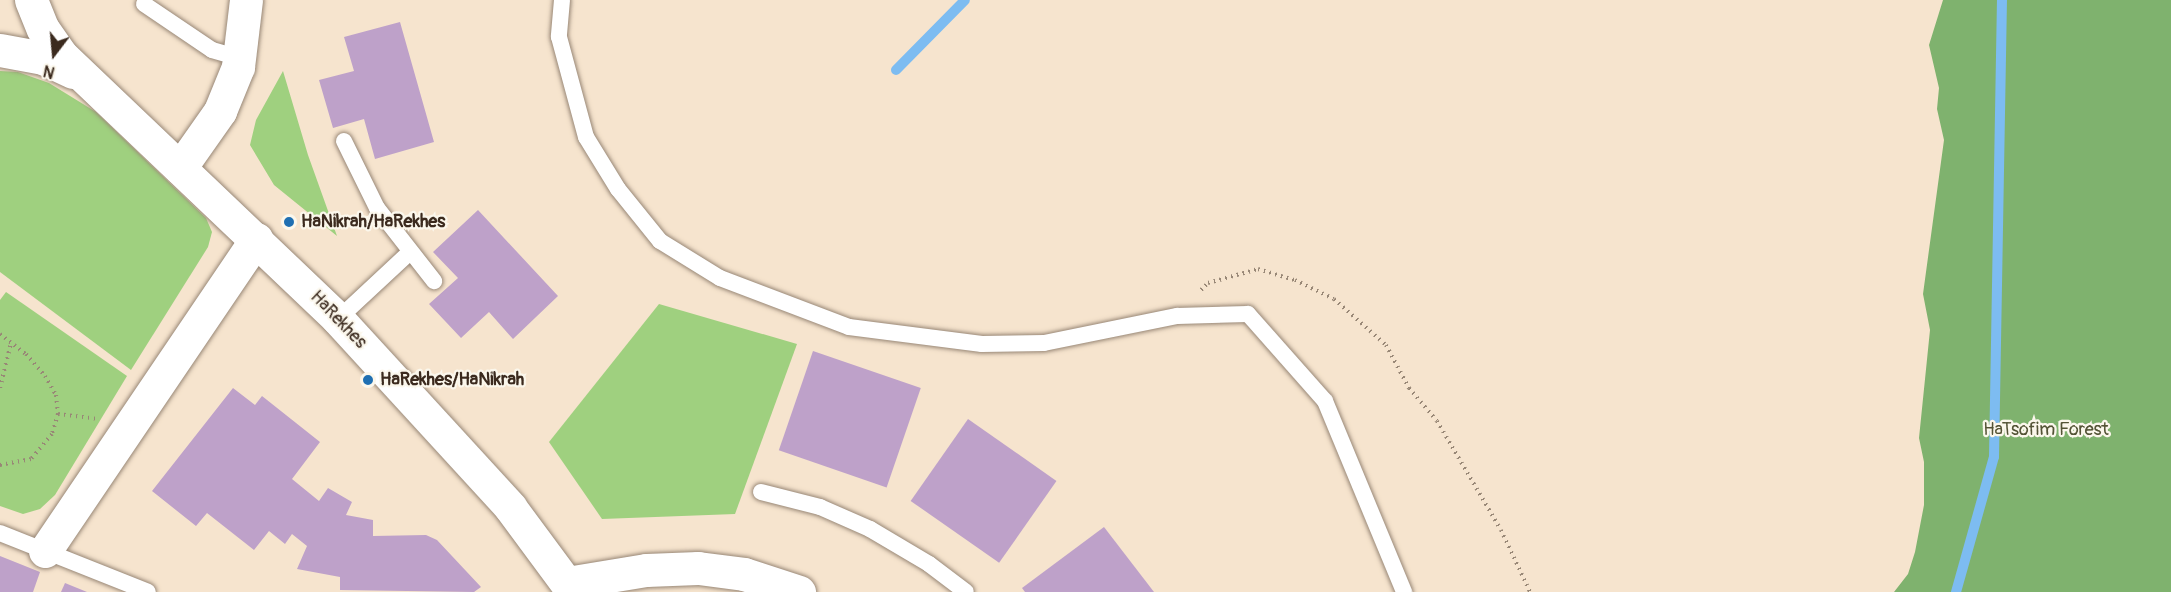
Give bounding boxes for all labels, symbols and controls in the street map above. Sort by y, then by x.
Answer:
north arrow [24,24,84,84]
text: N [41,60,57,82]
place label: HaNikrah/HaRekhes [301,211,445,233]
marker: HaNikrah/HaRekhes [282,215,296,229]
street label: HaRekhes [305,287,371,353]
place label: HaRekhes/HaNikrah [380,369,524,391]
marker: HaRekhes/HaNikrah [361,373,375,387]
park label: HaTsofim Forest [1983,419,2109,441]

